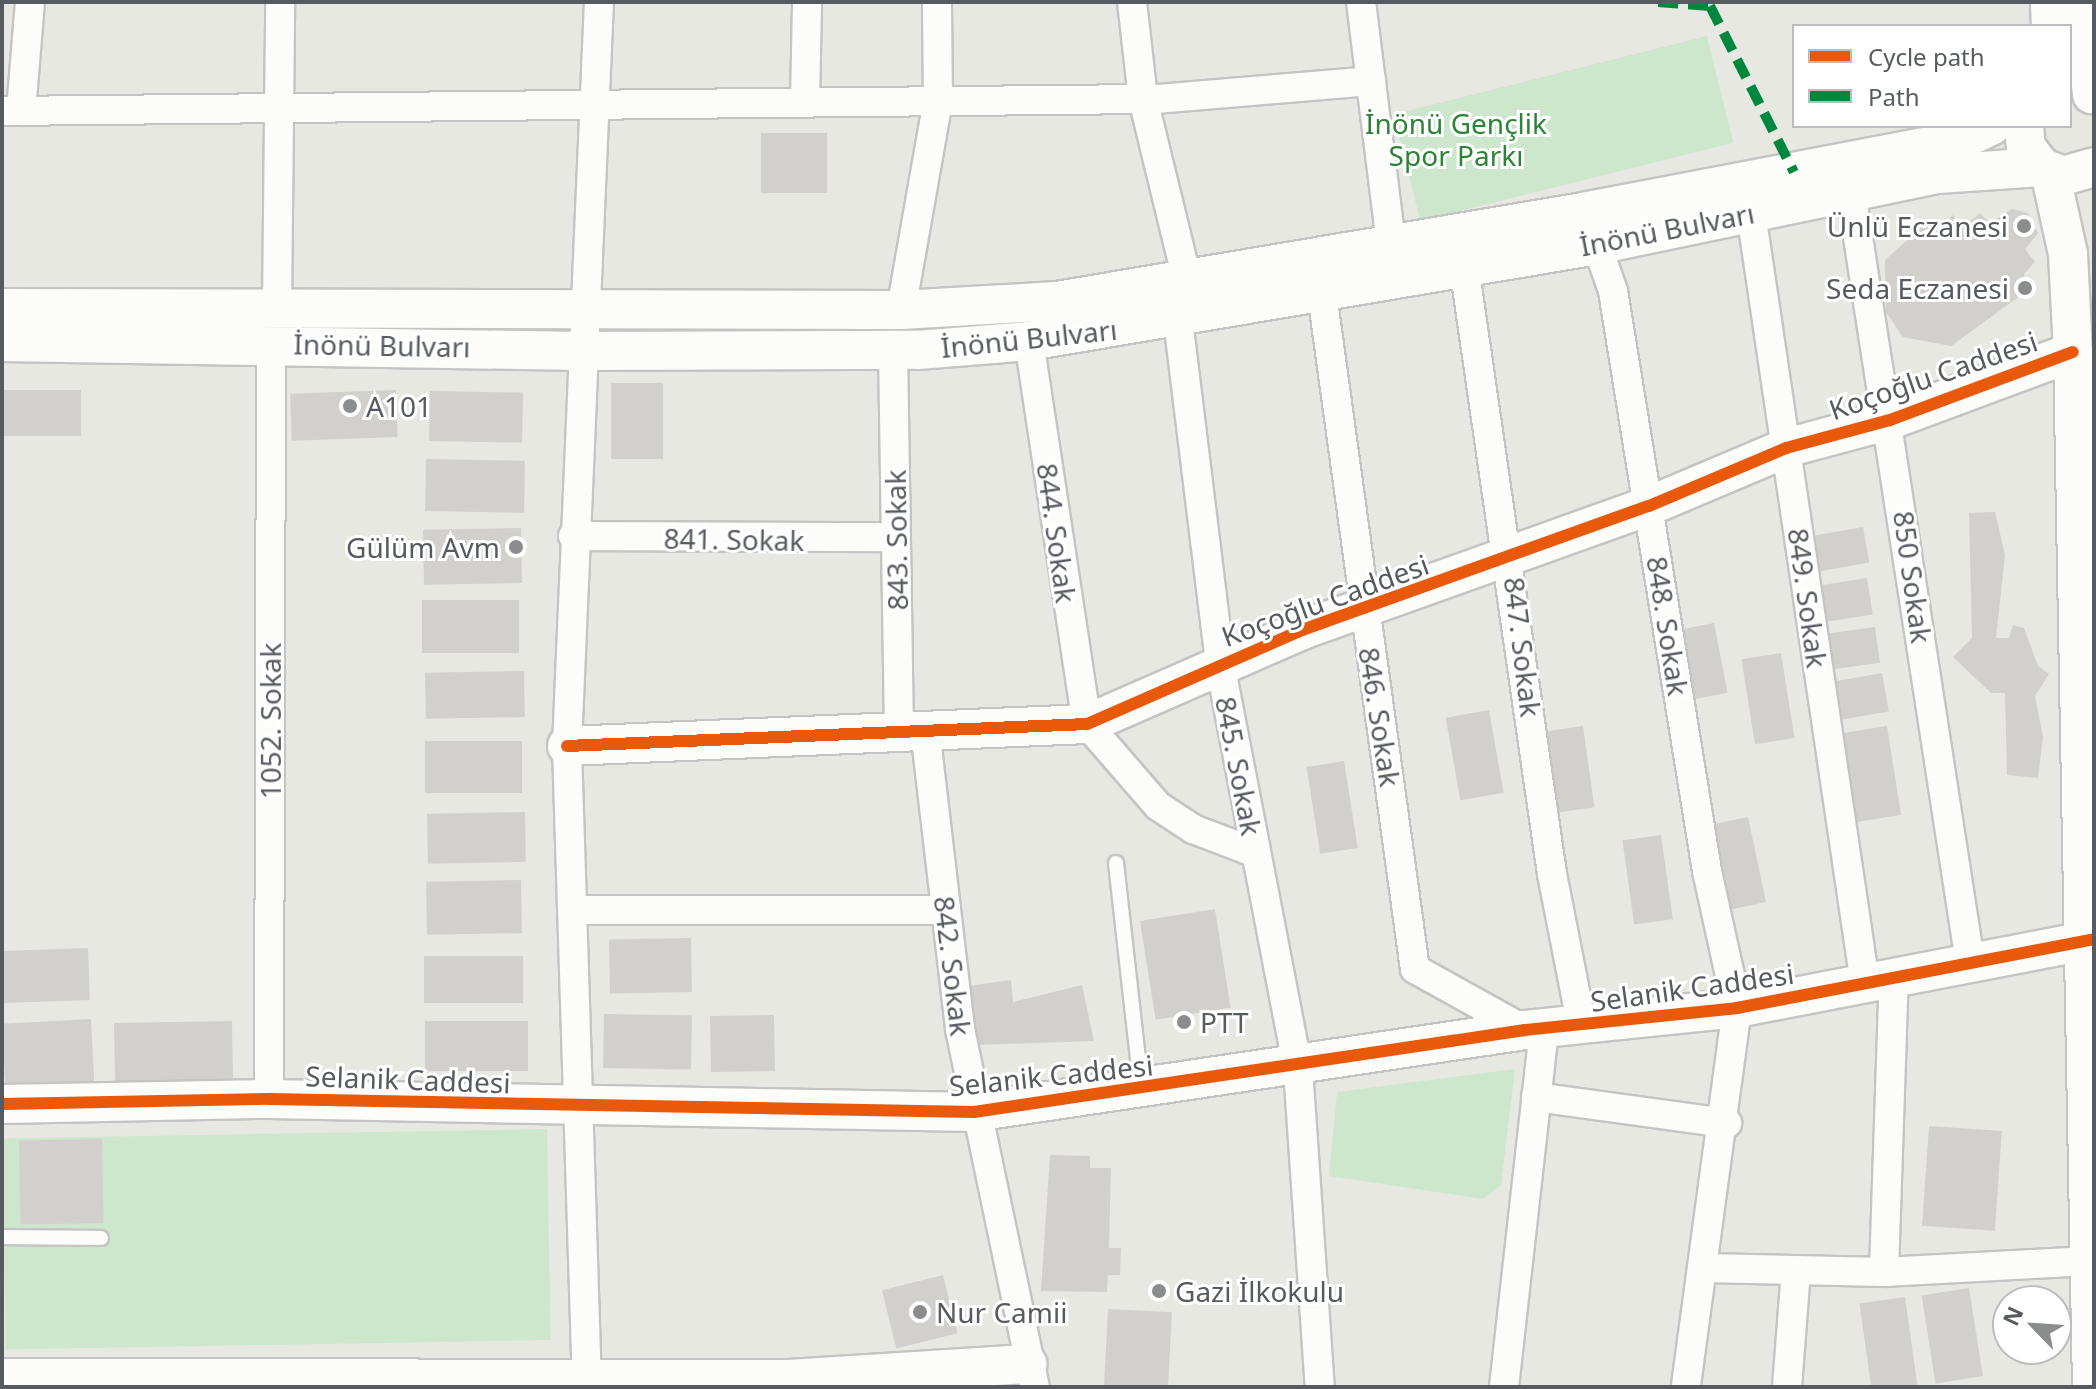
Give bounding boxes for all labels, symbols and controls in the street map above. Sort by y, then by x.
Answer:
legend [1792,24,2072,128]
text: Cycle path [1868,40,1985,73]
text: Path [1868,80,1919,113]
park label: İnönü Gençlik Spor Parkı [1365,106,1547,172]
street label: İnönü Bulvarı [1577,196,1757,262]
place label: Ünlü Eczanesi [1827,209,2008,243]
marker: Ünlü Eczanesi [2015,217,2033,235]
place label: Seda Eczanesi [1826,271,2009,305]
marker: Seda Eczanesi [2016,279,2034,297]
street label: İnönü Bulvarı [939,312,1119,364]
street label: Koçoğlu Caddesi [1824,324,2042,426]
street label: İnönü Bulvarı [293,327,471,363]
place label: A101 [366,389,432,423]
marker: A101 [341,397,359,415]
street label: 844. Sokak [1031,461,1083,605]
street label: 843. Sokak [878,469,914,611]
street label: 850 Sokak [1887,509,1939,645]
street label: 841. Sokak [663,521,805,557]
street label: 849. Sokak [1782,526,1834,670]
place label: Gülüm Avm [346,530,500,564]
marker: Gülüm Avm [507,538,525,556]
street label: Koçoğlu Caddesi [1217,547,1433,653]
street label: 848. Sokak [1640,554,1696,698]
street label: 847. Sokak [1498,575,1548,719]
street label: 1052. Sokak [253,643,287,799]
street label: 846. Sokak [1352,645,1408,789]
street label: 845. Sokak [1209,694,1269,838]
street label: 842. Sokak [928,894,978,1038]
street label: Selanik Caddesi [1588,956,1796,1018]
place label: PTT [1200,1005,1249,1039]
marker: PTT [1175,1013,1193,1031]
street label: Selanik Caddesi [947,1048,1155,1102]
street label: Selanik Caddesi [305,1059,511,1099]
place label: Gazi İlkokulu [1175,1274,1344,1308]
marker: Gazi İlkokulu [1150,1282,1168,1300]
north arrow [1992,1285,2072,1365]
place label: Nur Camii [936,1295,1067,1329]
text: N [1995,1301,2029,1330]
marker: Nur Camii [911,1303,929,1321]

